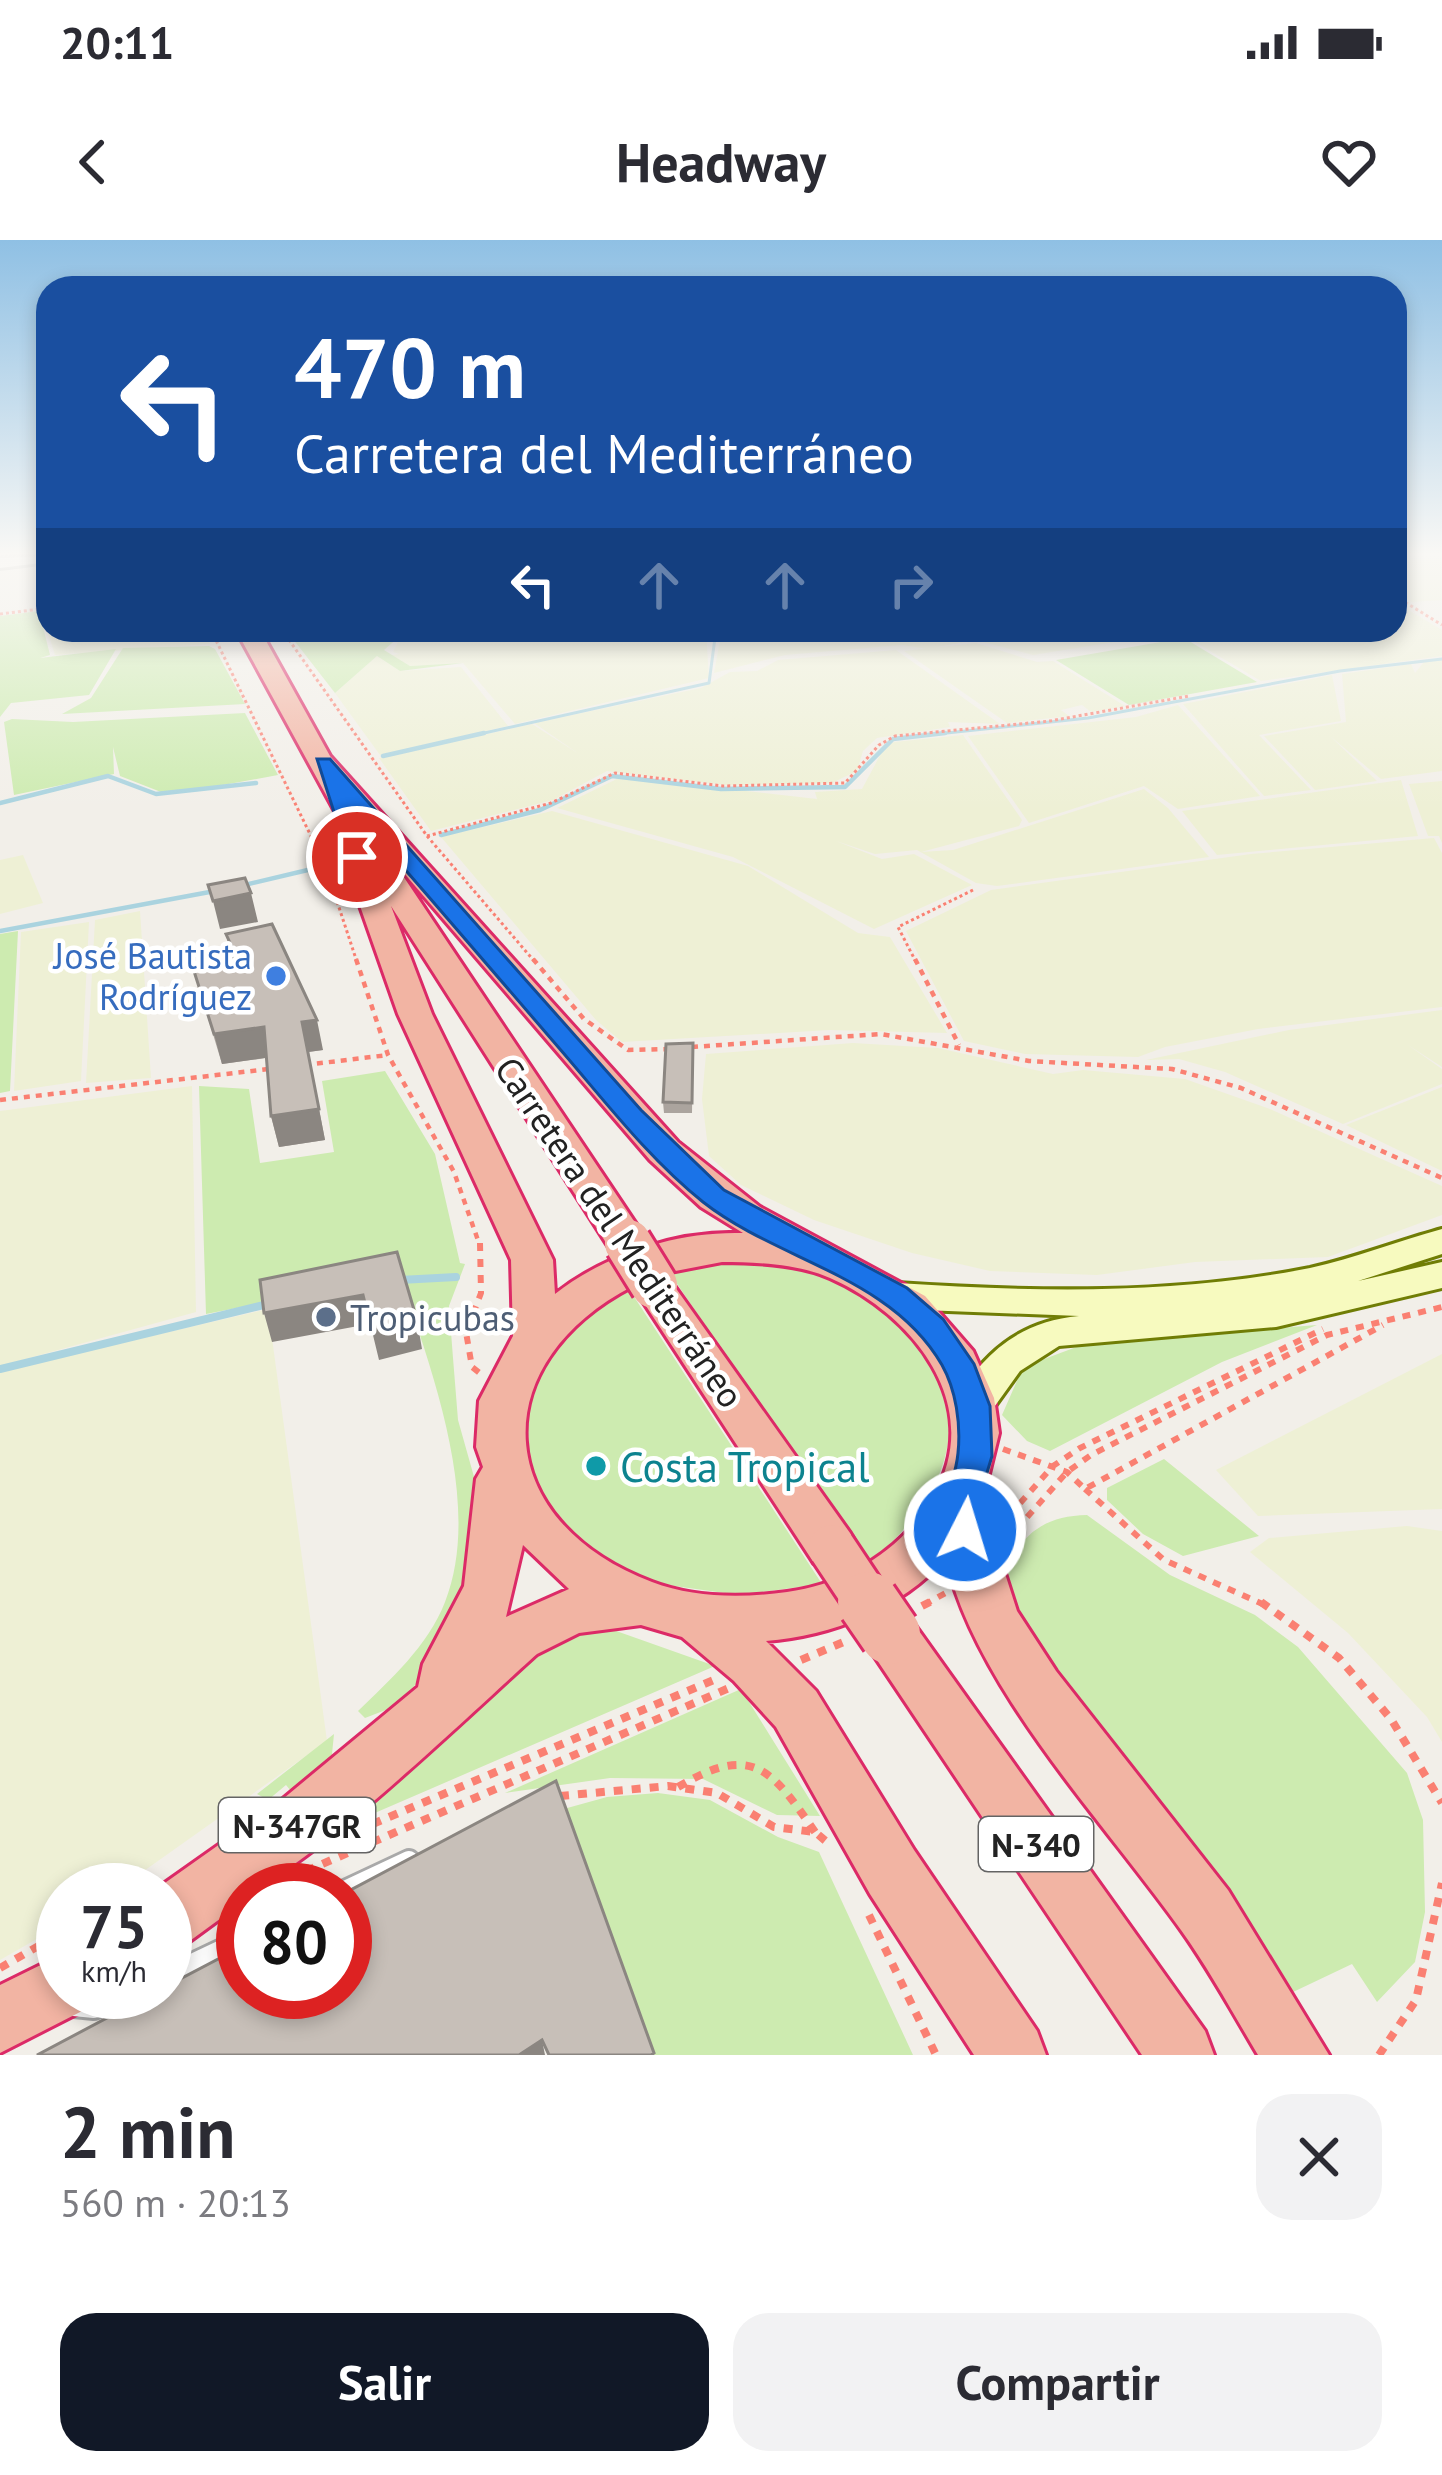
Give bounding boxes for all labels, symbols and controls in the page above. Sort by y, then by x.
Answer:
text: 20:11 [60,13,174,71]
text: Headway [616,127,826,197]
icon: back [60,129,126,195]
icon: heart [1316,129,1382,195]
text: 470 m [294,312,526,421]
icon: left [96,324,252,480]
text: Carretera del Mediterráneo [294,418,914,488]
icon: left [500,552,566,618]
icon: ahead [626,552,692,618]
icon: ahead [752,552,818,618]
icon: right [878,552,944,618]
pin [306,806,408,908]
icon: arrive [324,824,390,890]
place label: José Bautista Rodríguez [52,932,252,1020]
marker: José Bautista Rodríguez [263,963,289,989]
street label: Carretera del Mediterráneo [485,1048,755,1416]
place label: Tropicubas [350,1294,515,1341]
marker: Tropicubas [313,1304,339,1330]
place label: Costa Tropical [620,1439,869,1494]
marker: Costa Tropical [583,1453,609,1479]
position arrow [902,1467,1028,1593]
road number: N-347GR [219,1798,375,1852]
road number: N-340 [979,1817,1093,1871]
speed limit sign: 80 [216,1863,372,2019]
text: 75 [80,1887,148,1965]
text: km/h [81,1951,147,1990]
text: 2 min [60,2085,236,2178]
button: close [1256,2094,1382,2220]
text: 560 m · 20:13 [60,2177,291,2228]
button: Salir [60,2313,709,2451]
button: Compartir [733,2313,1382,2451]

